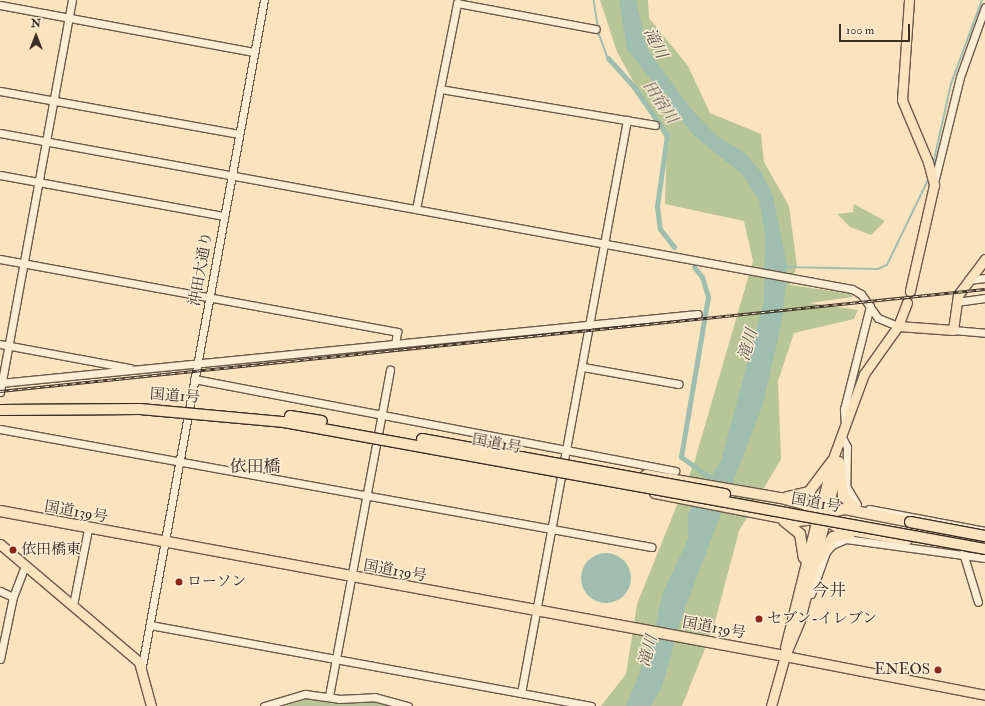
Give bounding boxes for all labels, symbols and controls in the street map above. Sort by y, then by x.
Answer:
north arrow [16,16,56,56]
scale bar [841,16,912,42]
text: N [31,17,41,30]
text: 100 m [846,23,874,38]
water label: 滝川 [639,24,671,62]
water label: 田宿川 [639,77,681,127]
street label: 沖田大通り [186,231,216,307]
water label: 滝川 [734,327,762,363]
street label: 国道1号 [149,385,201,407]
street label: 国道1号 [471,431,523,457]
district label: 依田橋 [230,457,280,477]
street label: 国道1号 [790,490,842,516]
street label: 国道139号 [43,498,109,526]
place label: 依田橋東 [21,541,81,559]
marker: 依田橋東 [8,545,18,555]
street label: 国道139号 [362,557,428,585]
place label: ローソン [187,573,247,591]
marker: ローソン [174,577,184,587]
district label: 今井 [812,581,846,601]
place label: セブン-イレブン [767,610,878,628]
street label: 国道139号 [681,614,747,642]
marker: セブン-イレブン [754,614,764,624]
water label: 滝川 [635,633,661,669]
place label: ENEOS [874,661,930,679]
marker: ENEOS [933,665,943,675]

